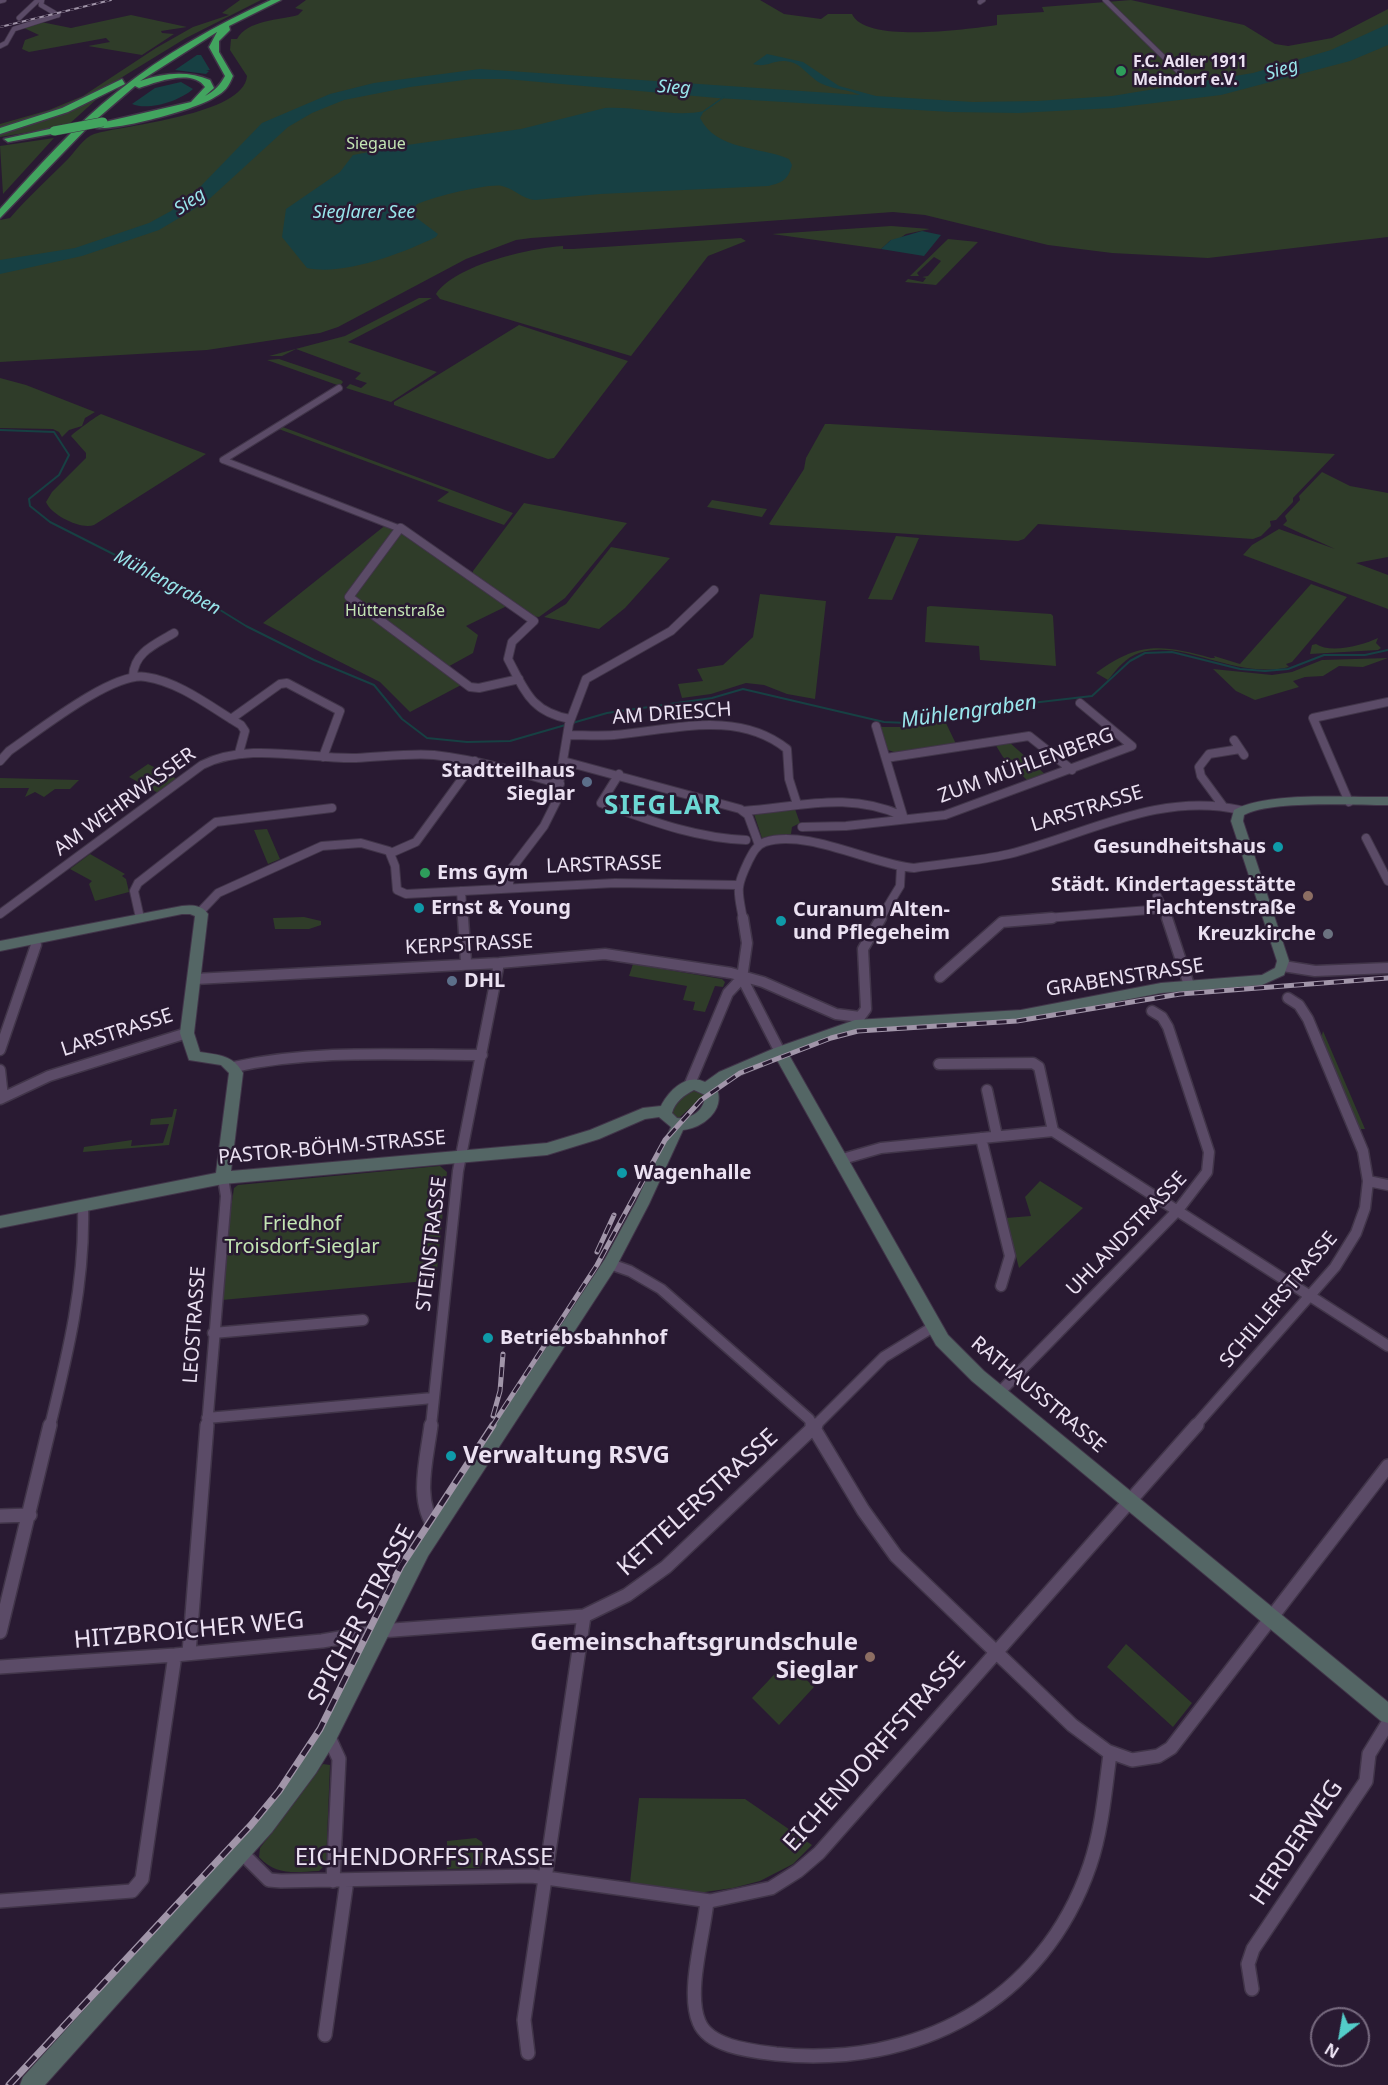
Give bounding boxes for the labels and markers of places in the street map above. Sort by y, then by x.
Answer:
place label: F.C. Adler 1911 Meindorf e.V. [1133,52,1247,90]
marker: F.C. Adler 1911 Meindorf e.V. [1114,64,1128,78]
place label: Stadtteilhaus Sieglar [441,759,575,806]
marker: Stadtteilhaus Sieglar [580,775,594,789]
place label: Gesundheitshaus [1093,835,1266,859]
marker: Gesundheitshaus [1271,840,1285,854]
place label: Ems Gym [437,861,528,885]
marker: Ems Gym [418,866,432,880]
place label: Städt. Kindertagesstätte Flachtenstraße [1051,873,1296,920]
marker: Städt. Kindertagesstätte Flachtenstraße [1301,889,1315,903]
place label: Ernst & Young [431,896,571,920]
place label: Curanum Alten- und Pflegeheim [793,898,950,945]
marker: Ernst & Young [412,901,426,915]
marker: Curanum Alten- und Pflegeheim [774,914,788,928]
place label: Kreuzkirche [1197,922,1316,946]
marker: Kreuzkirche [1321,927,1335,941]
place label: DHL [464,969,505,993]
marker: DHL [445,974,459,988]
place label: Wagenhalle [634,1161,751,1185]
marker: Wagenhalle [615,1166,629,1180]
place label: Betriebsbahnhof [500,1326,667,1350]
marker: Betriebsbahnhof [481,1331,495,1345]
place label: Verwaltung RSVG [463,1442,670,1470]
marker: Verwaltung RSVG [444,1449,458,1463]
place label: Gemeinschaftsgrundschule Sieglar [530,1629,858,1685]
marker: Gemeinschaftsgrundschule Sieglar [863,1650,877,1664]

